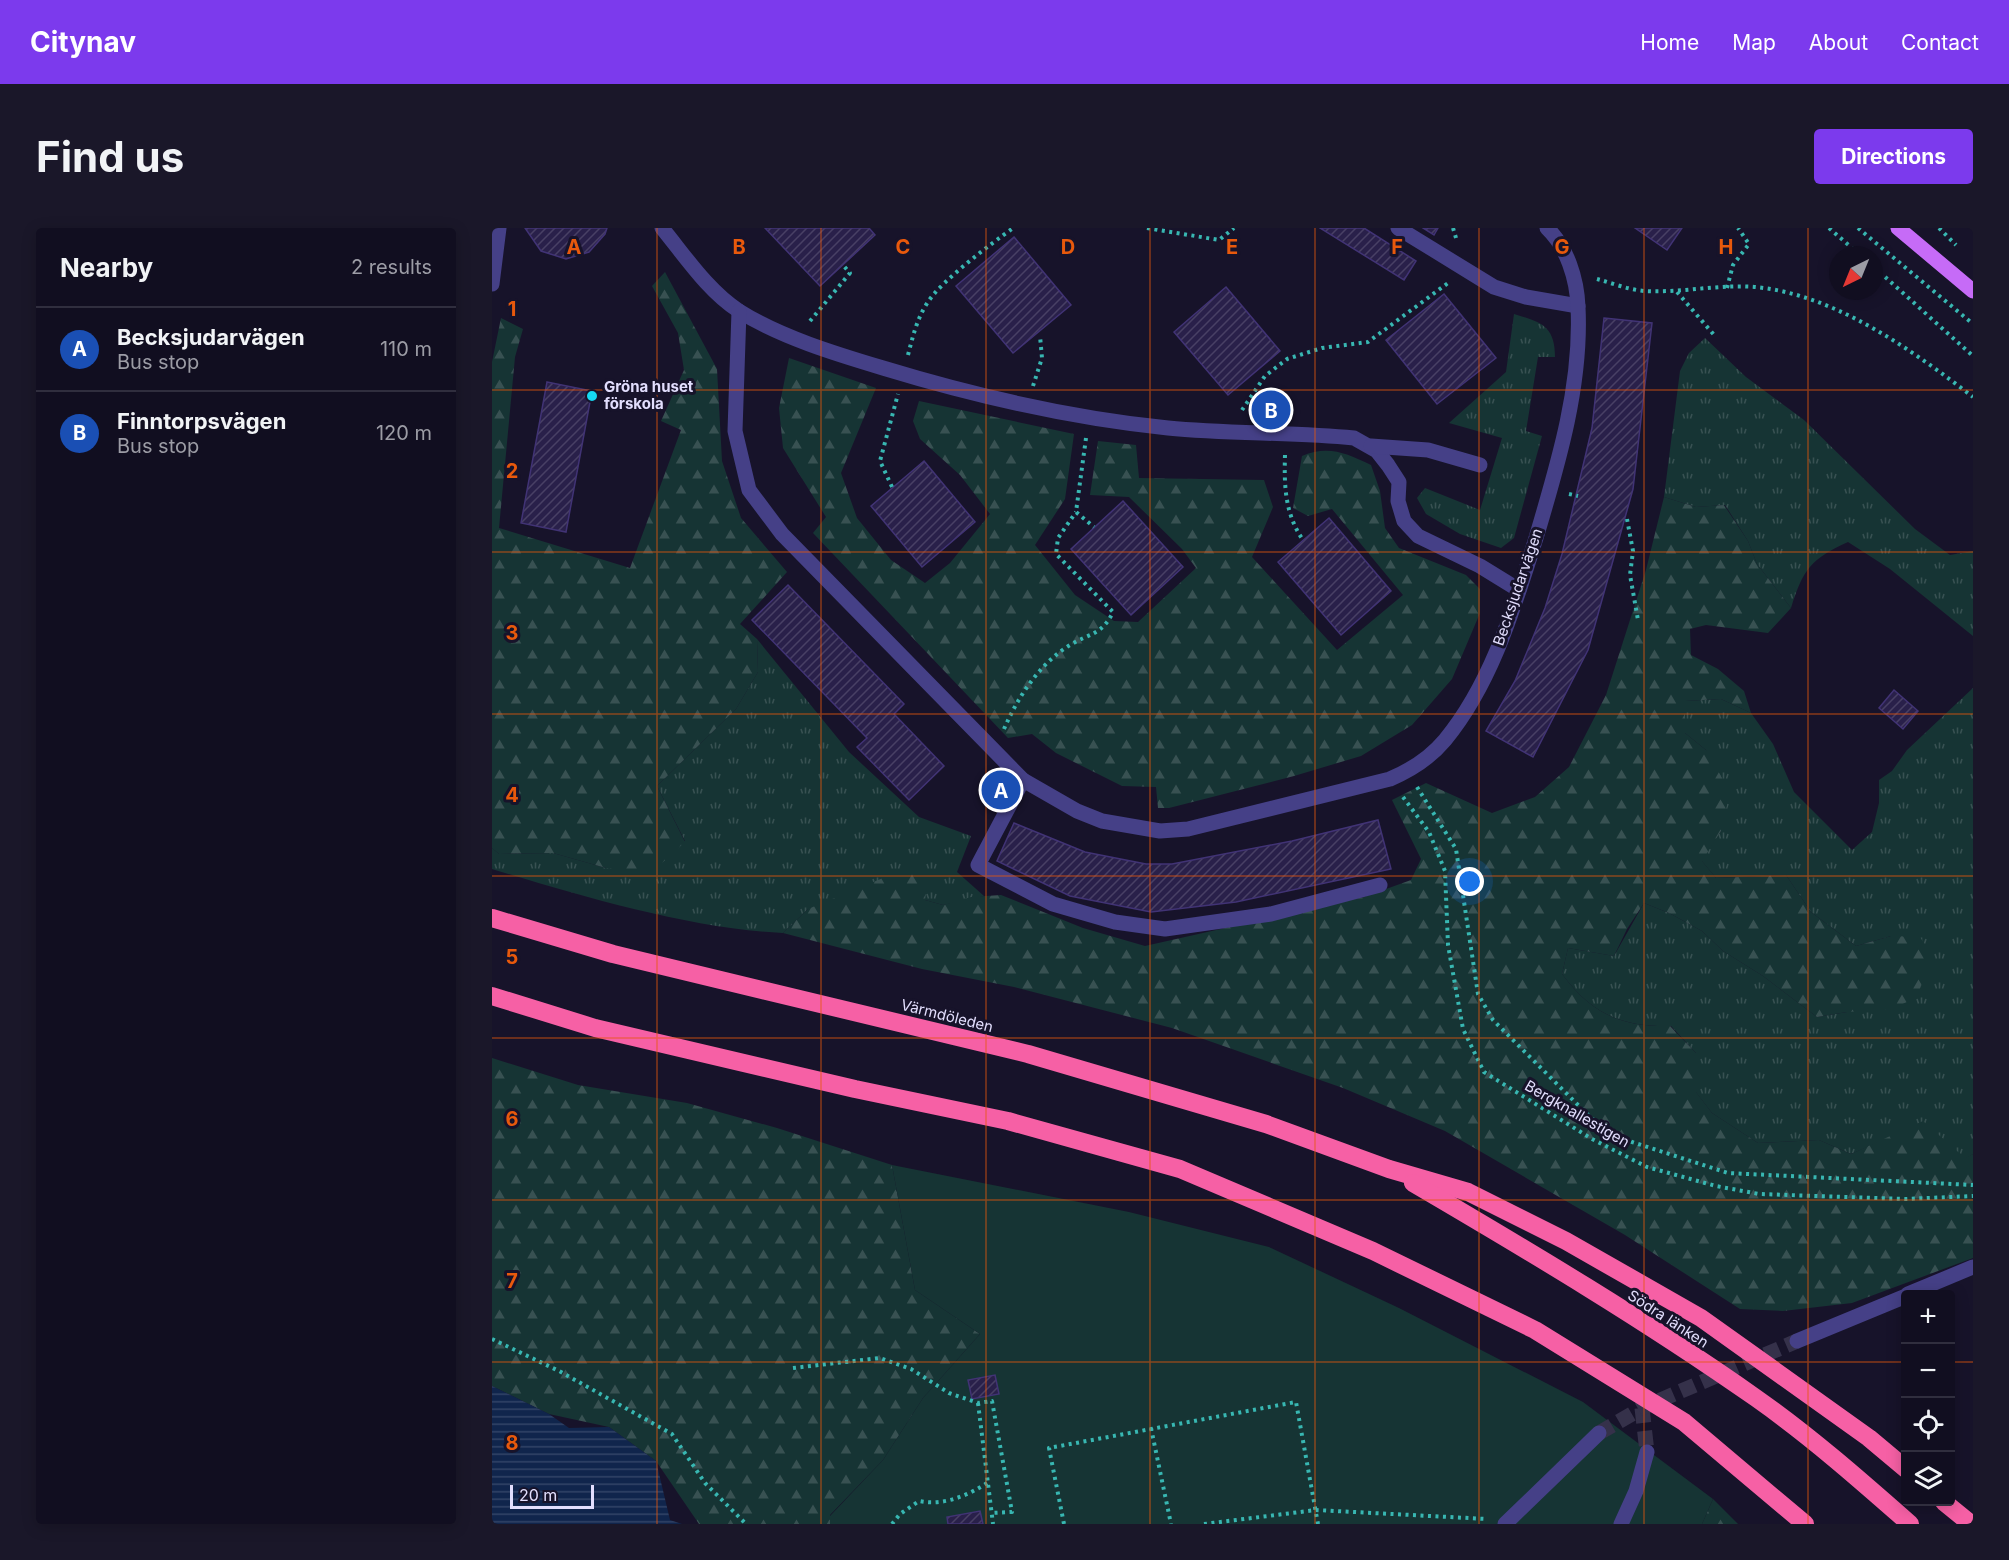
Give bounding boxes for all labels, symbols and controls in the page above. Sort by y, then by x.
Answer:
text: Citynav [30,25,136,59]
text: Home [1640,30,1699,55]
text: Map [1732,30,1776,55]
text: About [1809,30,1868,55]
text: Contact [1901,30,1979,55]
button: Directions [1814,129,1973,184]
text: Find us [36,131,184,182]
text: A [567,235,582,259]
text: B [732,235,746,259]
text: C [896,235,910,259]
text: D [1061,235,1075,259]
text: E [1226,235,1238,259]
text: F [1391,235,1403,259]
text: G [1554,235,1570,259]
text: H [1719,235,1733,259]
north arrow [1829,246,1883,300]
text: Nearby [60,252,153,283]
text: 2 results [351,255,432,279]
text: 1 [508,297,516,321]
text: Becksjudarvägen [117,324,305,350]
text: A [72,337,87,361]
text: 110 m [380,337,432,361]
text: Bus stop [117,350,199,374]
place label: Gröna huset förskola [604,377,694,413]
pin: B [1252,388,1290,432]
marker: Gröna huset förskola [585,389,599,403]
text: Finntorpsvägen [117,408,286,434]
text: B [73,421,86,445]
text: 120 m [376,421,432,445]
text: Bus stop [117,434,199,458]
text: 2 [506,459,518,483]
street label: Becksjudarvägen [1489,526,1547,648]
text: 3 [506,621,518,645]
pin: A [982,768,1020,812]
text: 4 [505,783,519,807]
your location [1455,867,1484,896]
text: 5 [506,945,518,969]
street label: Värmdöleden [899,995,995,1036]
street label: Bergknallestigen [1521,1076,1633,1151]
text: 6 [506,1107,519,1131]
text: 7 [506,1269,518,1293]
street label: Södra länken [1624,1285,1712,1352]
map controls [1901,1290,1955,1506]
button: + [1901,1290,1955,1344]
button: − [1901,1344,1955,1398]
button: locate [1901,1398,1955,1452]
text: 8 [505,1431,519,1455]
button: layers [1901,1452,1955,1506]
scale bar [510,1482,594,1510]
text: 20 m [519,1485,557,1505]

